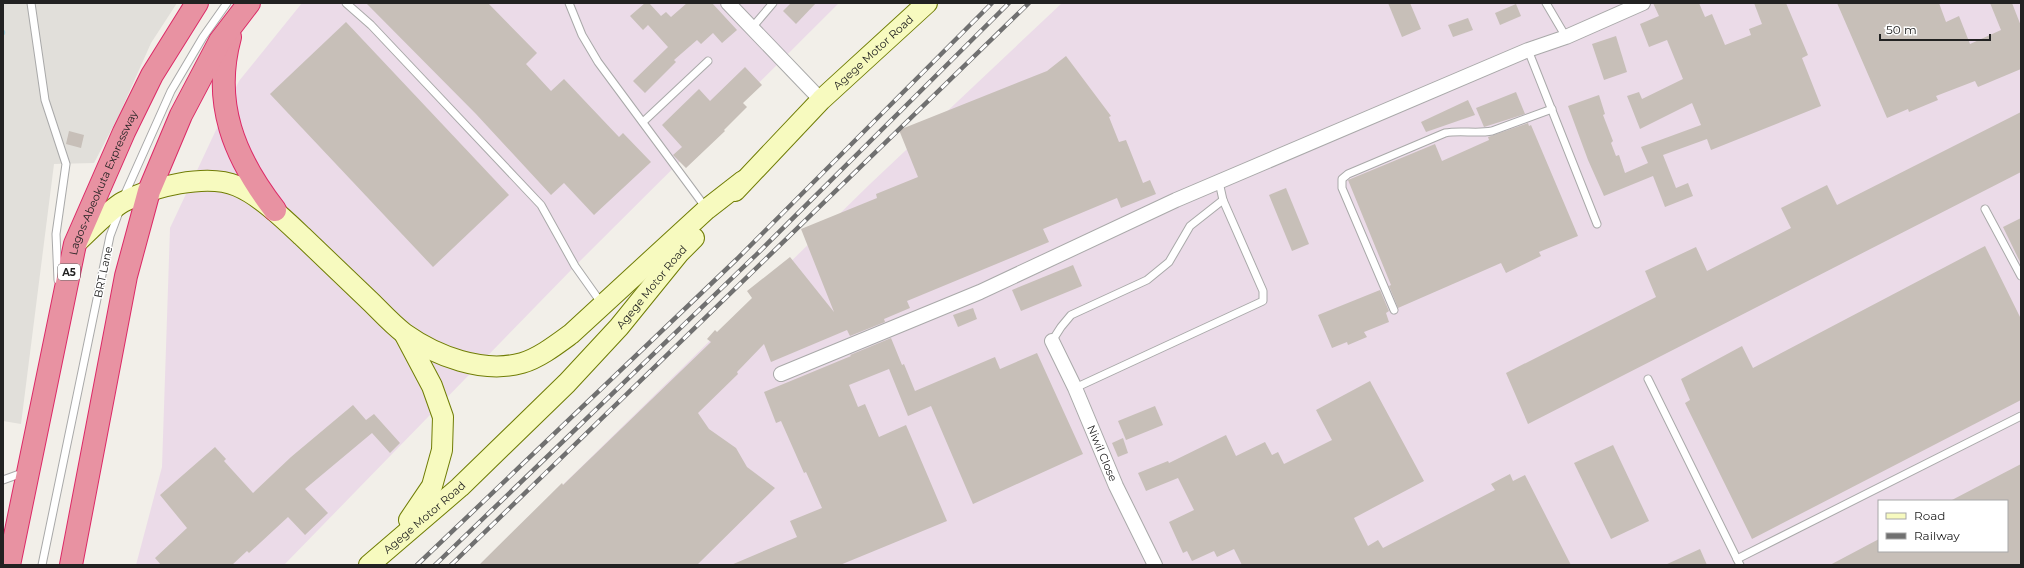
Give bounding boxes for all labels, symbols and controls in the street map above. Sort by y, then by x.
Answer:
street label: Agege Motor Road [830,12,916,92]
scale bar [1880,16,1990,42]
text: 50 m [1886,22,1917,37]
street label: Lagos-Abeokuta Expressway [66,108,141,256]
street label: Agege Motor Road [613,242,690,332]
street label: BRT Lane [91,245,115,299]
road number: A5 [58,264,80,280]
street label: Niwil Close [1084,423,1120,484]
street label: Agege Motor Road [380,478,469,557]
legend [1878,500,2008,552]
text: Road [1914,508,1945,523]
text: Railway [1914,528,1960,543]

